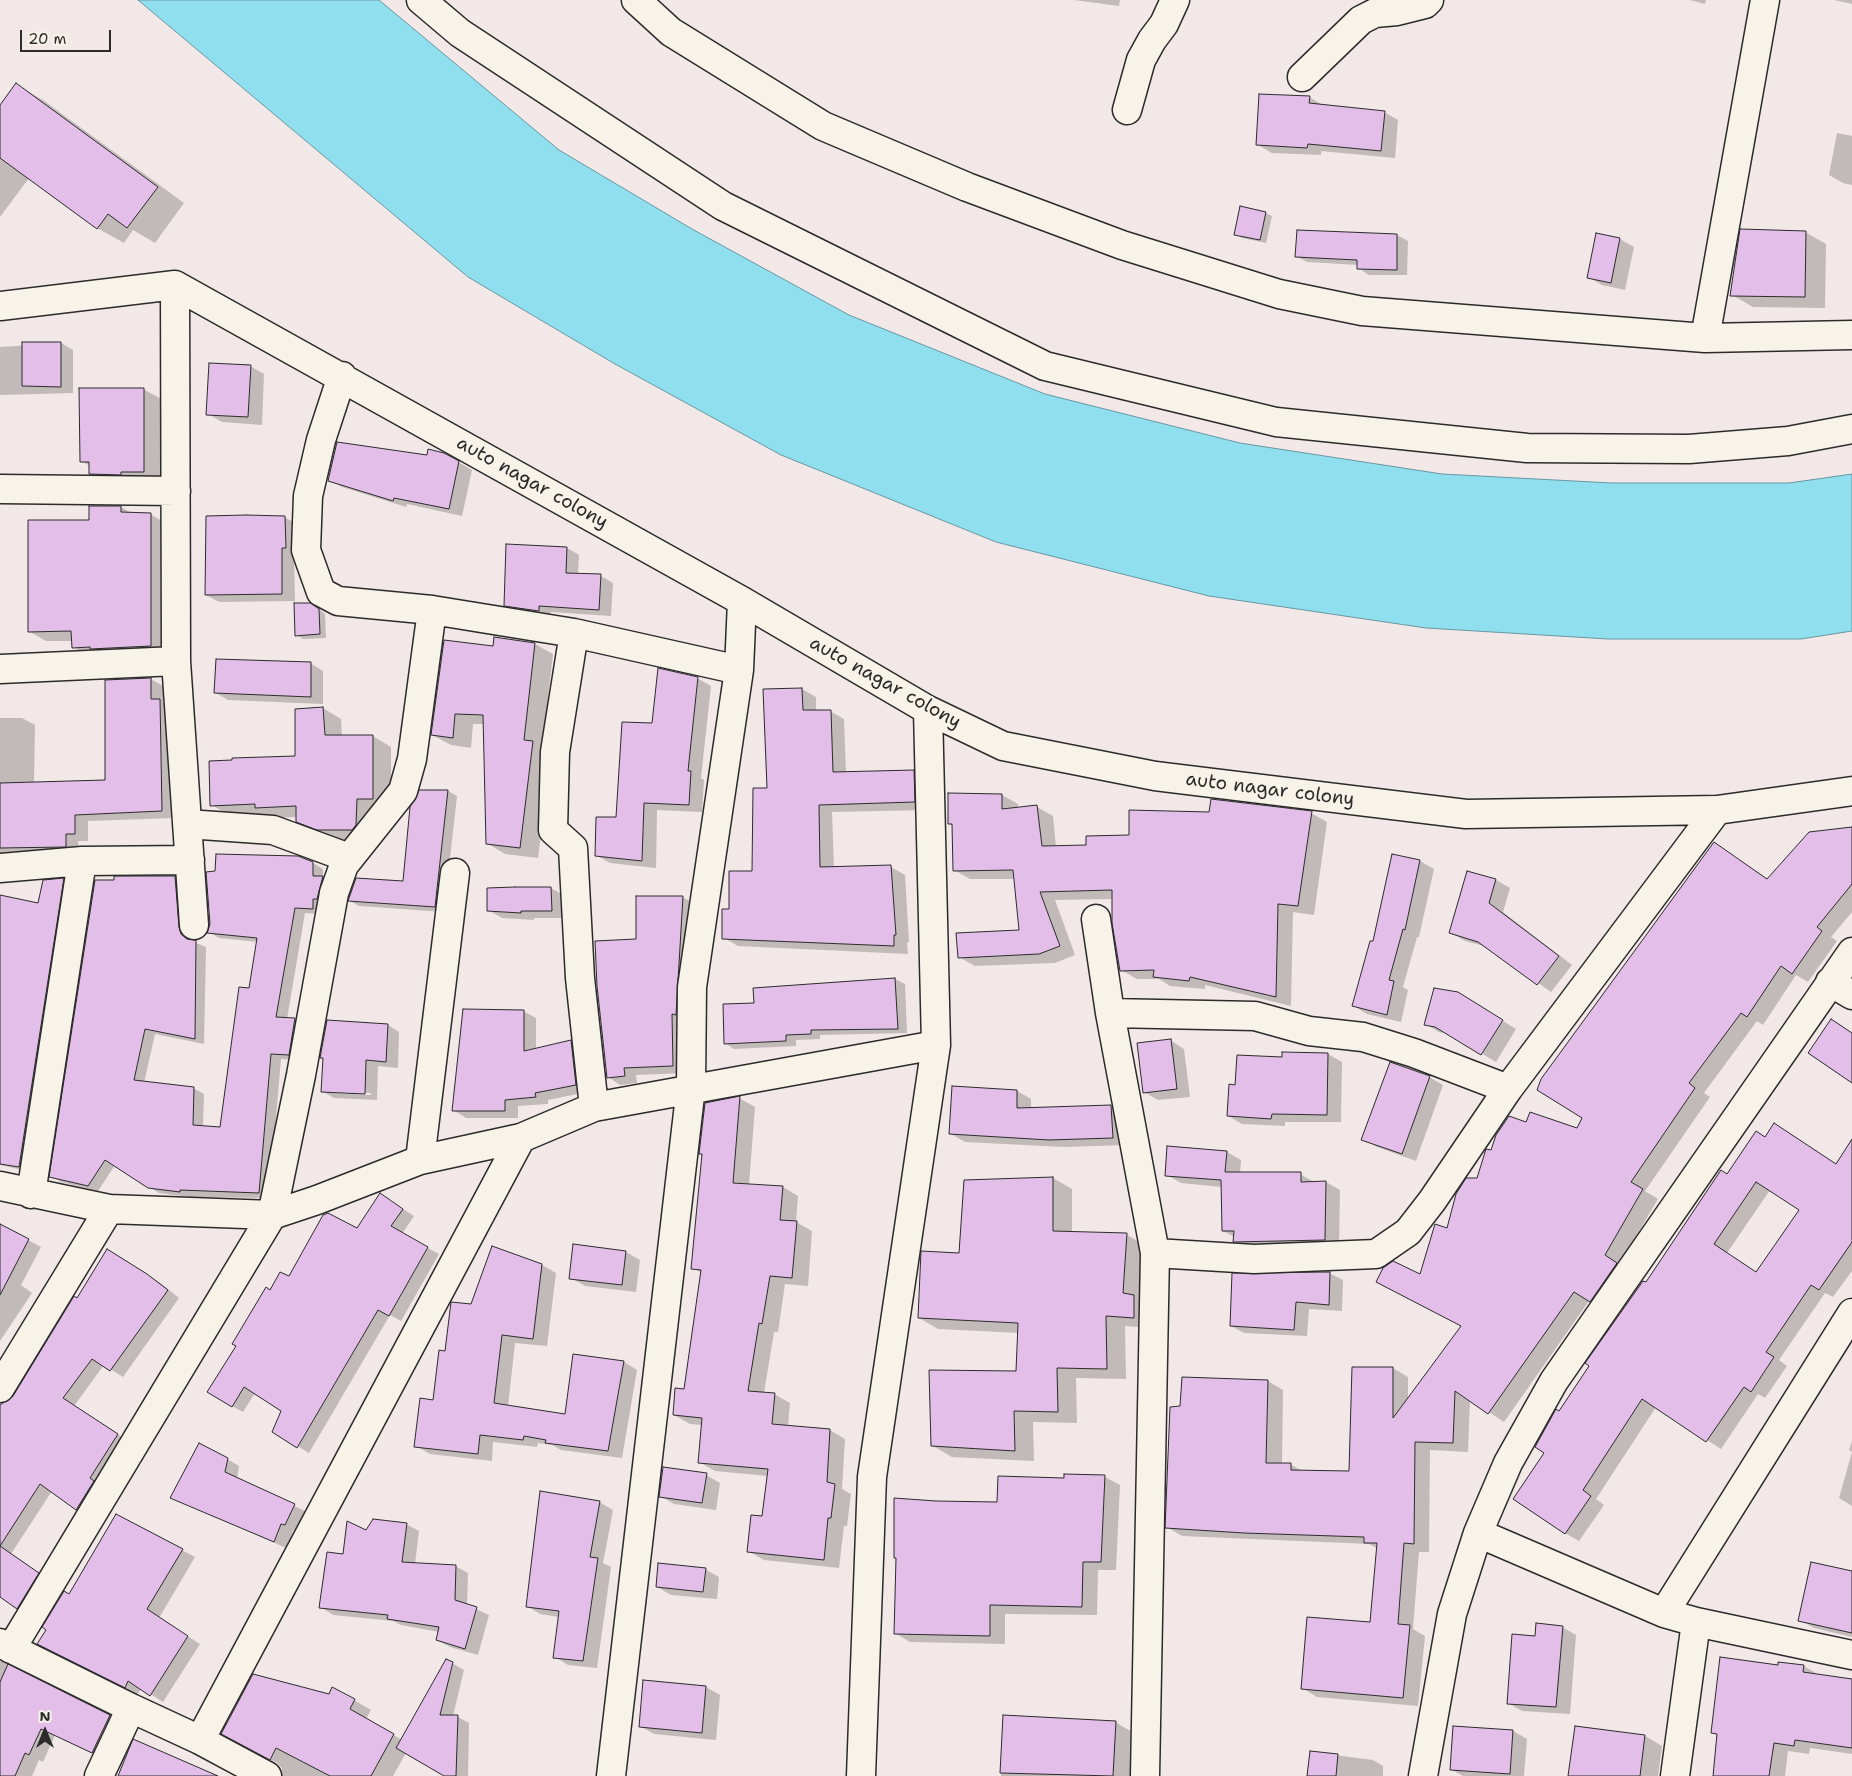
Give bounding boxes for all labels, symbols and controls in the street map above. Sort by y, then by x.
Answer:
scale bar [22,20,114,52]
text: 20 m [28,29,67,49]
street label: auto nagar colony [452,432,612,534]
street label: auto nagar colony [805,632,965,734]
street label: auto nagar colony [1184,768,1356,812]
north arrow [20,1706,70,1756]
text: N [39,1707,51,1725]

